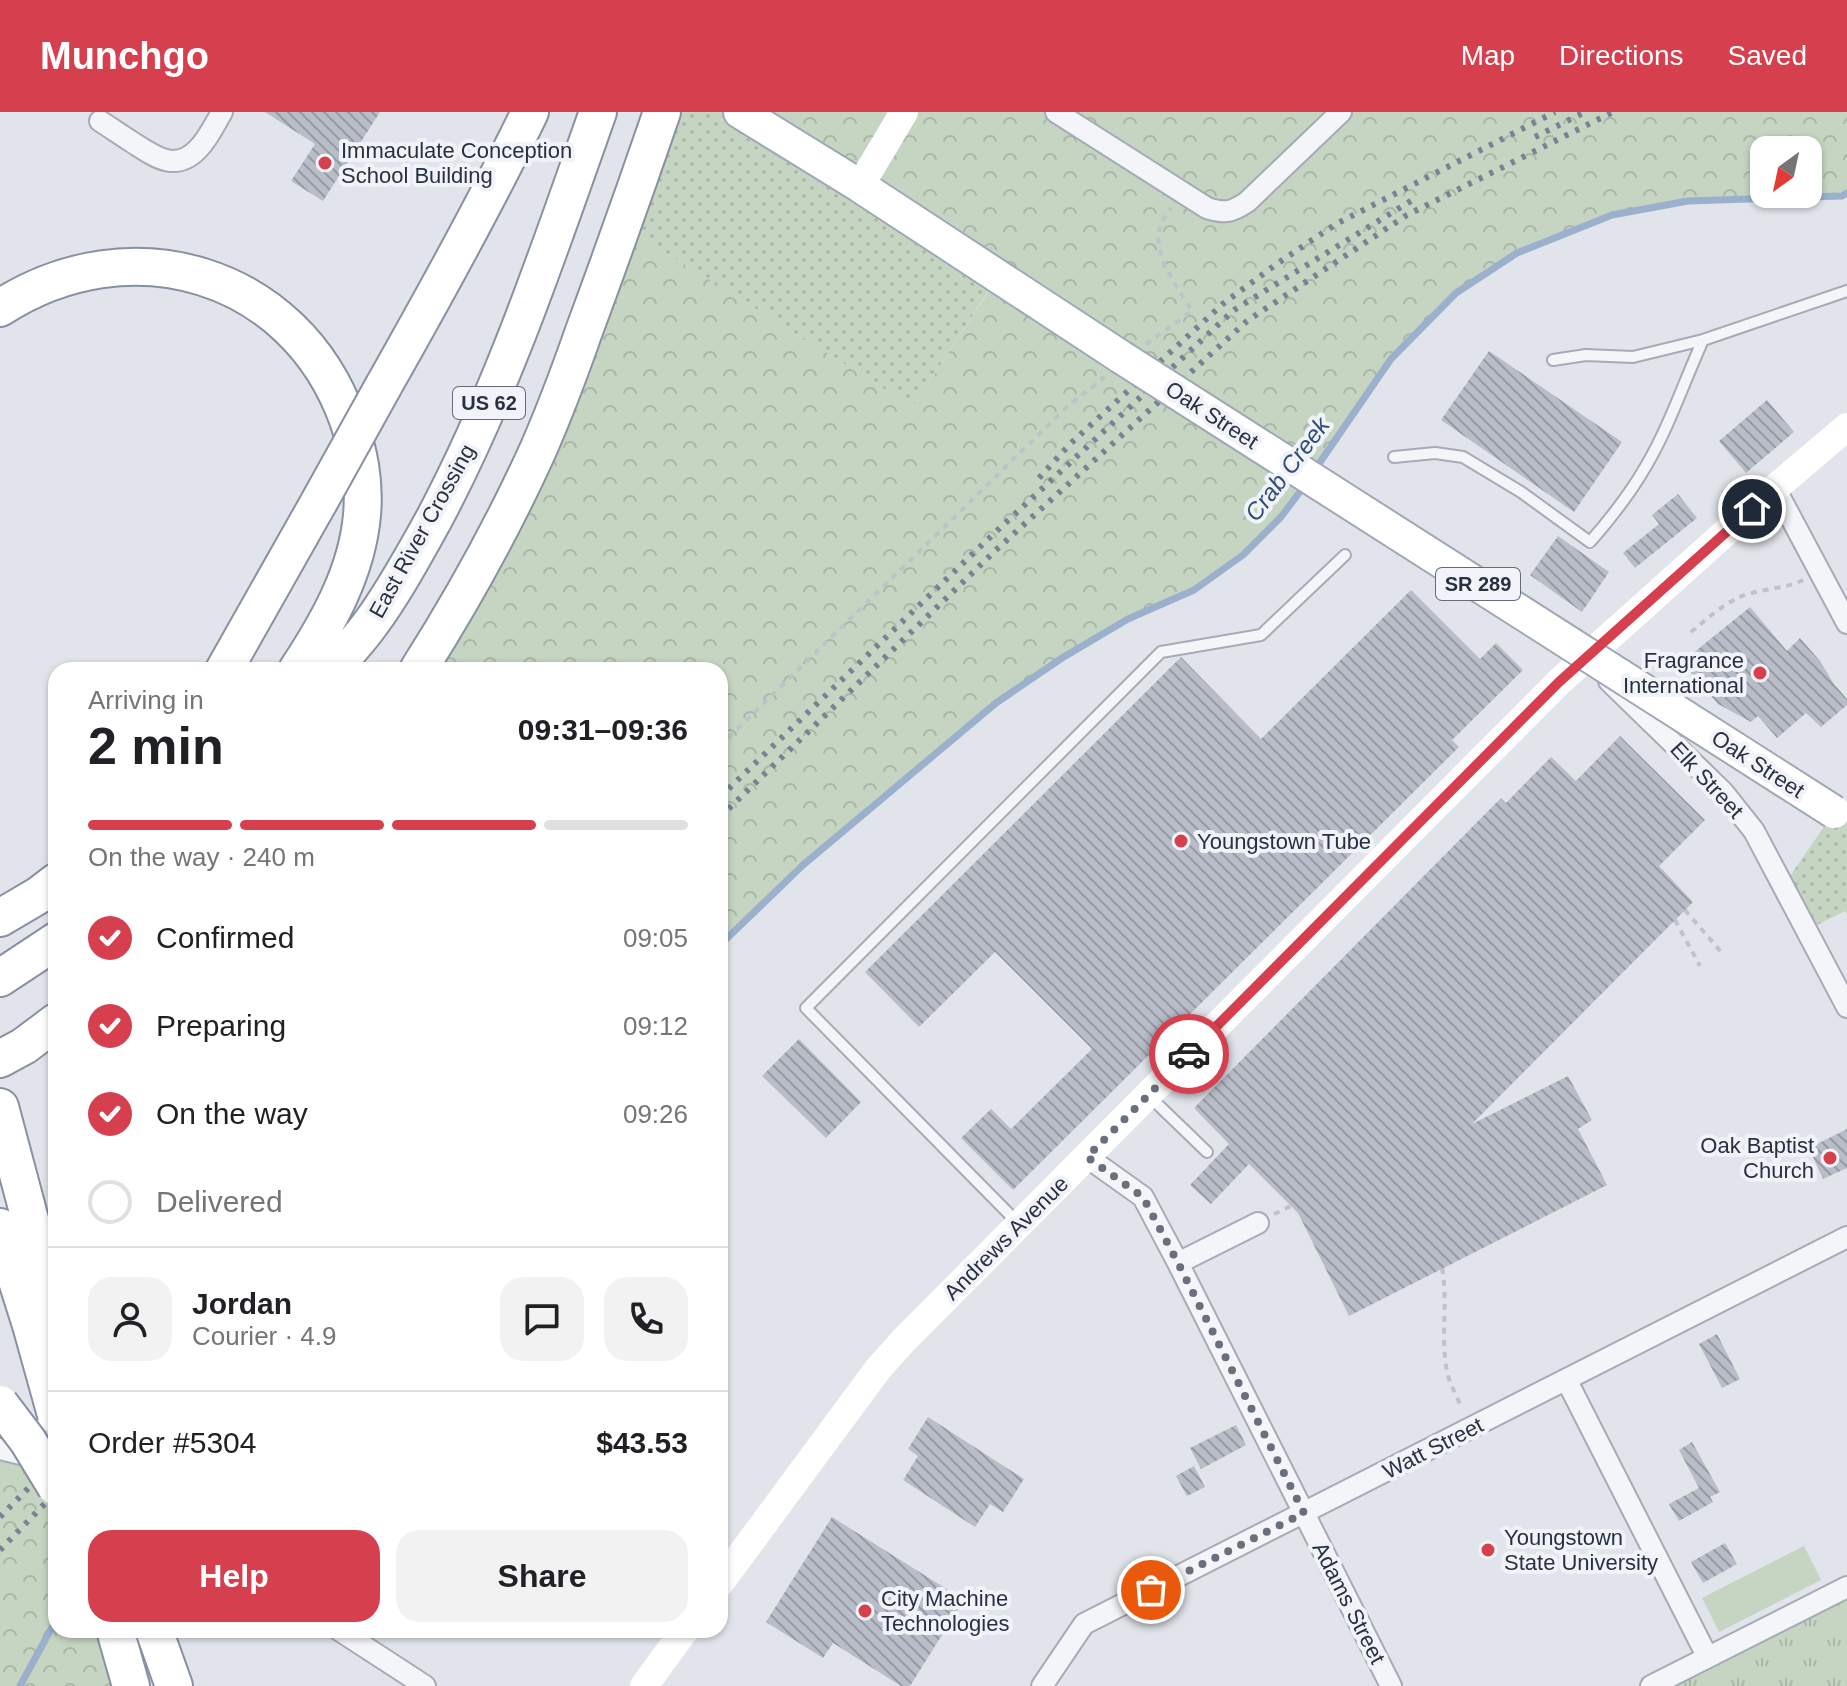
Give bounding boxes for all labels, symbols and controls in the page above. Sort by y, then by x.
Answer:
text: Munchgo [40,35,209,77]
text: Map [1461,40,1515,71]
text: Directions [1559,40,1684,71]
text: Saved [1728,40,1807,71]
north arrow [1750,136,1822,208]
map controls [1750,136,1822,208]
place label: Immaculate Conception School Building [341,138,572,188]
marker: Immaculate Conception School Building [316,154,334,172]
street label: Oak Street [1161,376,1263,454]
road number: US 62 [453,387,525,419]
water label: Crab Creek [1239,410,1336,526]
street label: East River Crossing [364,440,480,622]
pin [1718,475,1786,543]
icon: home [1730,487,1774,531]
road number: SR 289 [1436,568,1520,600]
place label: Fragrance International [1623,648,1744,698]
marker: Fragrance International [1751,664,1769,682]
text: Arriving in [88,685,204,715]
text: 09:31–09:36 [518,713,688,746]
text: 2 min [88,717,224,775]
street label: Oak Street [1707,725,1809,803]
street label: Elk Street [1665,737,1749,823]
place label: Youngstown Tube [1197,829,1371,854]
marker: Youngstown Tube [1172,832,1190,850]
text: On the way · 240 m [88,842,315,872]
icon: check [88,916,132,960]
text: Confirmed [156,921,294,954]
text: 09:05 [623,923,688,953]
icon: check [88,1004,132,1048]
text: Preparing [156,1009,286,1042]
text: 09:12 [623,1011,688,1041]
courier [1149,1014,1229,1094]
icon: car [1167,1032,1211,1076]
icon: check [88,1092,132,1136]
text: On the way [156,1097,308,1130]
text: 09:26 [623,1099,688,1129]
place label: Oak Baptist Church [1700,1133,1814,1183]
marker: Oak Baptist Church [1821,1149,1839,1167]
street label: Andrews Avenue [939,1171,1073,1305]
text: Delivered [156,1185,283,1218]
button: person [88,1277,172,1361]
button: chat [500,1277,584,1361]
button: phone [604,1277,688,1361]
text: Jordan [192,1287,292,1320]
text: Courier · 4.9 [192,1321,337,1351]
street label: Watt Street [1379,1412,1487,1484]
text: Order #5304 [88,1426,256,1459]
text: $43.53 [596,1426,688,1459]
place label: Youngstown State University [1504,1525,1658,1575]
button: Help [88,1530,380,1622]
button: Share [396,1530,688,1622]
street label: Adams Street [1308,1538,1390,1668]
marker: Youngstown State University [1479,1541,1497,1559]
pin [1117,1556,1185,1624]
icon: bag [1129,1568,1173,1612]
place label: City Machine Technologies [881,1586,1009,1636]
marker: City Machine Technologies [856,1602,874,1620]

